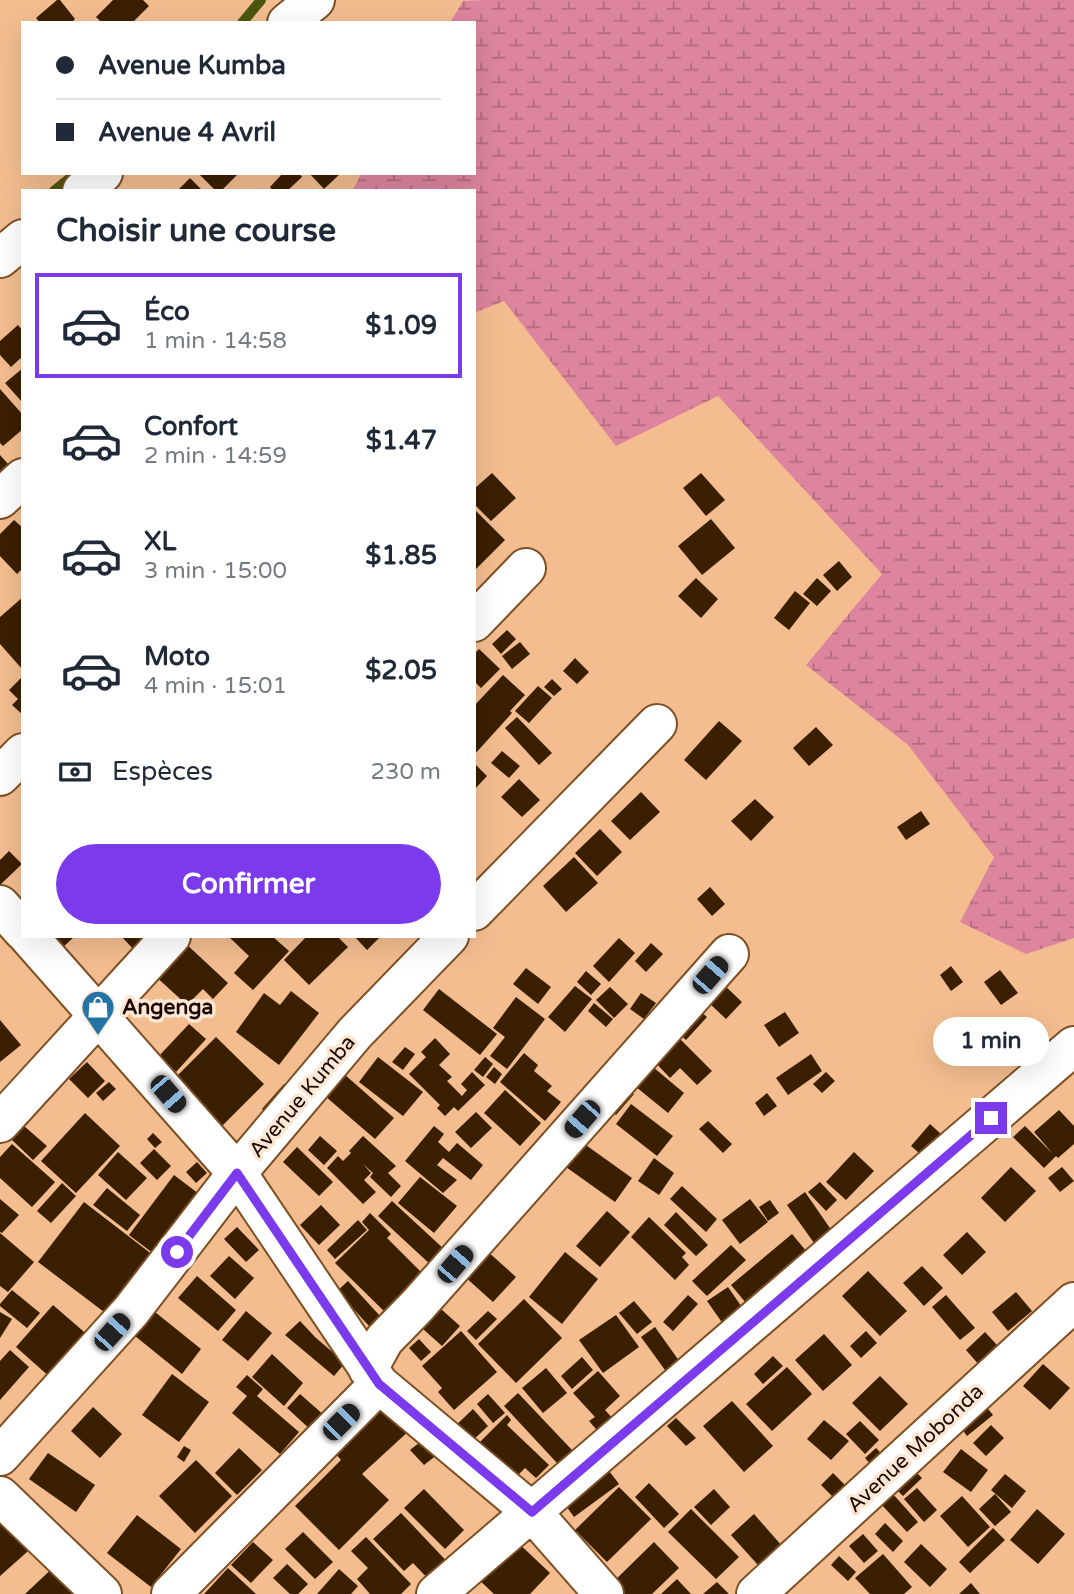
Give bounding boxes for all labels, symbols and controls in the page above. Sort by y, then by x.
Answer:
text: Avenue Kumba [98,50,286,81]
text: Avenue 4 Avril [98,117,276,148]
text: Choisir une course [56,212,336,250]
icon: car [60,294,123,357]
text: Éco [144,296,190,327]
text: $1.09 [365,310,437,341]
text: 1 min · 14:58 [144,327,287,355]
icon: car [60,409,123,472]
text: Confort [144,411,238,442]
text: $1.47 [366,425,437,456]
text: 2 min · 14:59 [144,442,287,470]
icon: car [60,524,123,587]
text: XL [144,526,176,557]
text: $1.85 [365,540,437,571]
text: 3 min · 15:00 [144,557,287,585]
icon: car [60,639,123,702]
text: Moto [144,641,210,672]
text: $2.05 [365,655,437,686]
text: 4 min · 15:01 [144,672,287,700]
icon: cash [56,753,94,791]
text: Espèces [112,756,213,787]
text: 230 m [371,758,441,786]
button: Confirmer [56,844,441,924]
car [689,952,732,998]
shop icon: Angenga [79,988,117,1037]
place label: Angenga [122,995,213,1020]
callout: 1 min [933,1016,1049,1066]
text: 1 min [960,1027,1022,1055]
street label: Avenue Kumba [244,1030,361,1163]
car [147,1071,190,1117]
car [561,1096,604,1142]
route end [975,1102,1007,1134]
route start [161,1236,193,1268]
car [434,1241,477,1287]
car [91,1309,134,1355]
street label: Avenue Mobonda [842,1379,989,1518]
car [319,1400,364,1444]

